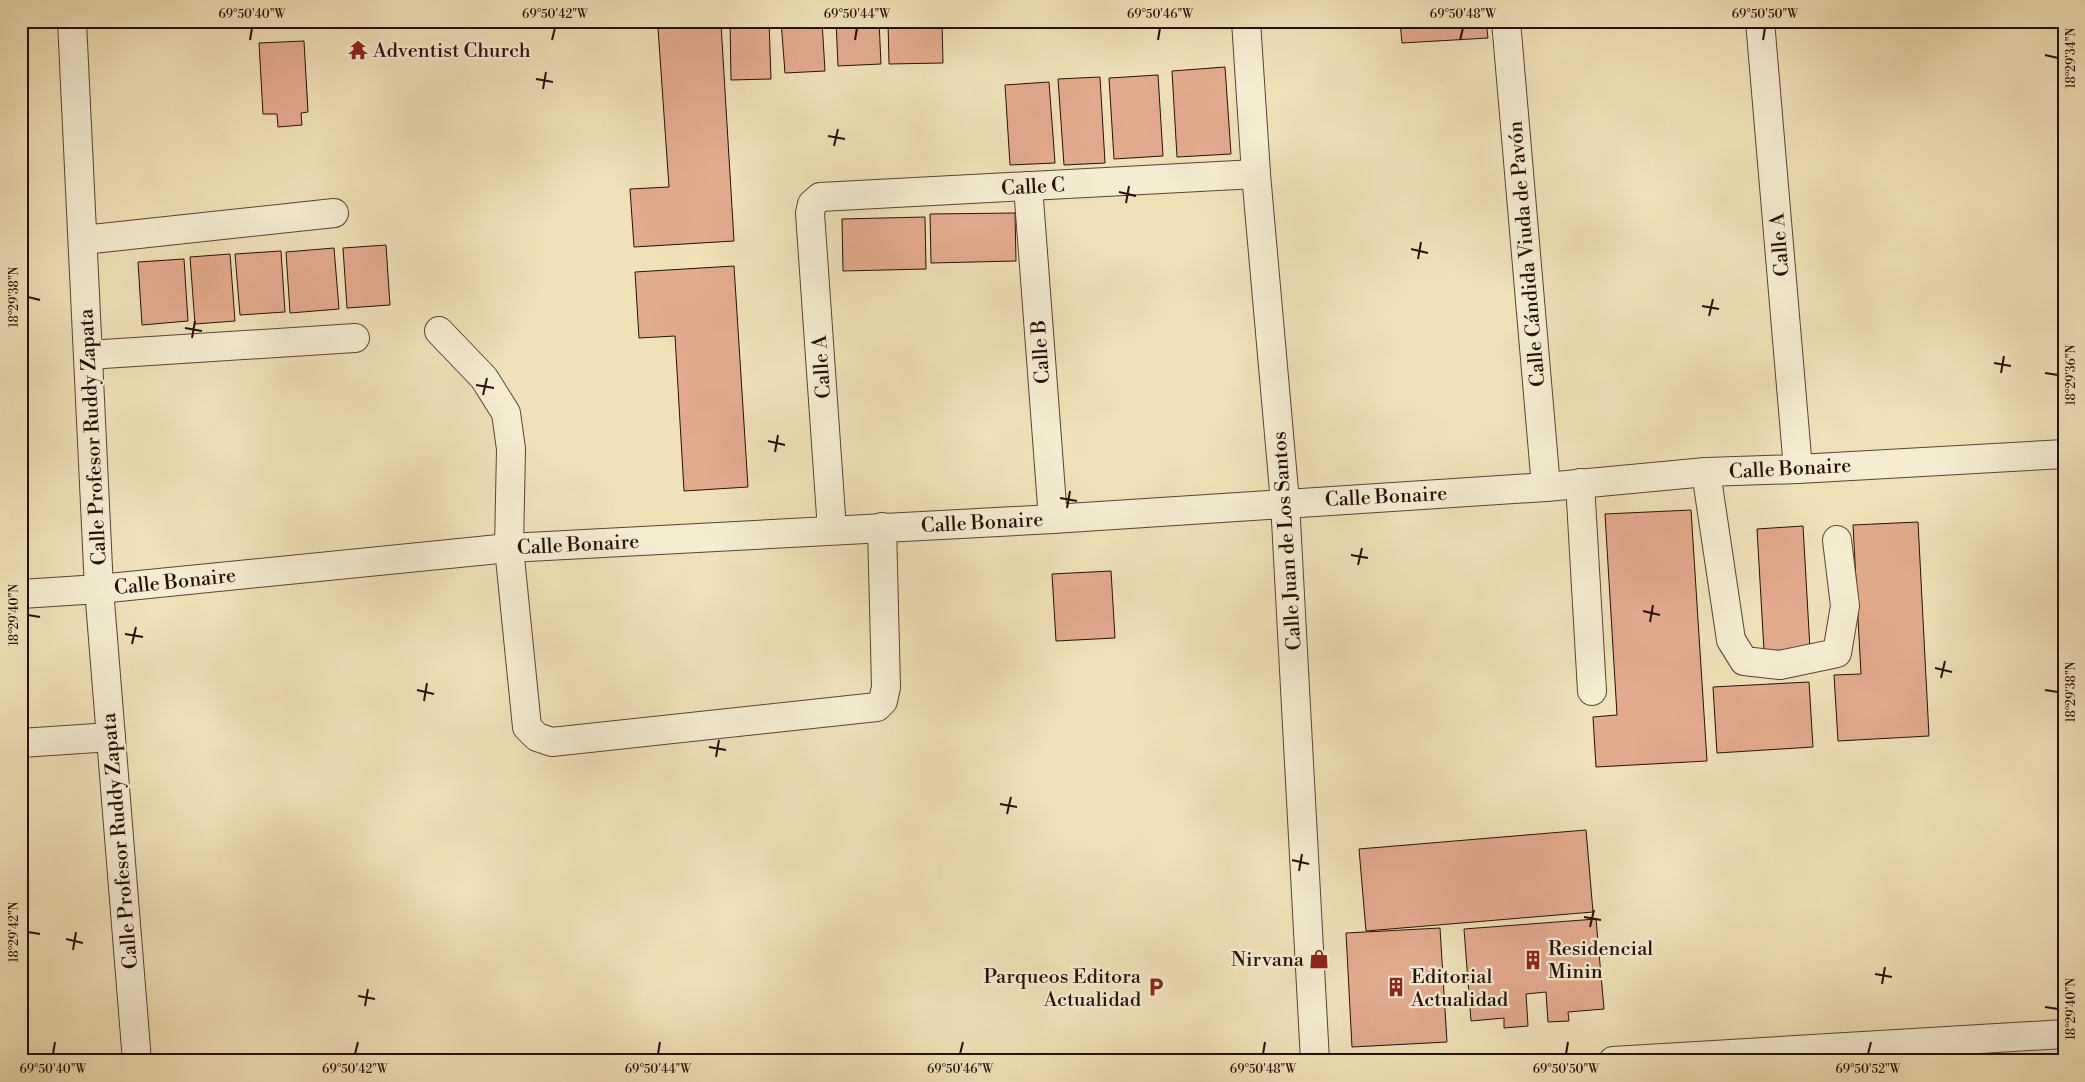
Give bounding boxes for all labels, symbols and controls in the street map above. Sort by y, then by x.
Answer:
text: 69°50'40"W [219,7,287,22]
text: 69°50'42"W [522,7,589,22]
text: 69°50'44"W [824,7,891,22]
text: 69°50'46"W [1127,7,1194,22]
text: 69°50'48"W [1430,7,1497,22]
text: 69°50'50"W [1732,7,1799,22]
text: 18°29'34"N [2064,27,2079,89]
temple icon: Adventist Church [347,39,369,61]
place label: Adventist Church [372,39,531,64]
street label: Calle Cándida Viuda de Pavón [1503,120,1552,388]
street label: Calle C [1001,173,1066,202]
street label: Calle A [1765,211,1796,278]
text: 18°29'38"N [7,266,22,328]
street label: Calle Profesor Ruddy Zapata [74,307,113,566]
street label: Calle B [1027,319,1056,385]
street label: Calle A [808,333,837,400]
text: 18°29'36"N [2064,344,2079,406]
street label: Calle Juan de Los Santos [1267,431,1308,651]
street label: Calle Bonaire [1728,454,1852,485]
street label: Calle Bonaire [1324,482,1448,513]
street label: Calle Bonaire [920,508,1044,539]
street label: Calle Bonaire [516,530,640,561]
street label: Calle Bonaire [113,564,237,601]
text: 18°29'40"N [7,584,22,646]
text: 18°29'38"N [2064,661,2079,723]
street label: Calle Profesor Ruddy Zapata [97,711,144,970]
text: 18°29'42"N [7,901,22,963]
place label: Residencial Minin [1548,937,1653,985]
place label: Nirvana [1231,948,1305,973]
shop icon: Nirvana [1308,948,1330,970]
building icon: Residencial Minin [1522,949,1544,971]
place label: Parqueos Editora Actualidad [983,965,1142,1013]
place label: Editorial Actualidad [1410,965,1509,1013]
parking icon: Parqueos Editora Actualidad [1145,976,1167,998]
building icon: Editorial Actualidad [1385,976,1407,998]
text: 18°29'40"N [2064,978,2079,1040]
text: 69°50'40"W [20,1062,88,1077]
text: 69°50'42"W [322,1062,389,1077]
text: 69°50'44"W [625,1062,692,1077]
text: 69°50'46"W [927,1062,994,1077]
text: 69°50'48"W [1230,1062,1297,1077]
text: 69°50'50"W [1533,1062,1600,1077]
text: 69°50'52"W [1835,1062,1902,1077]

